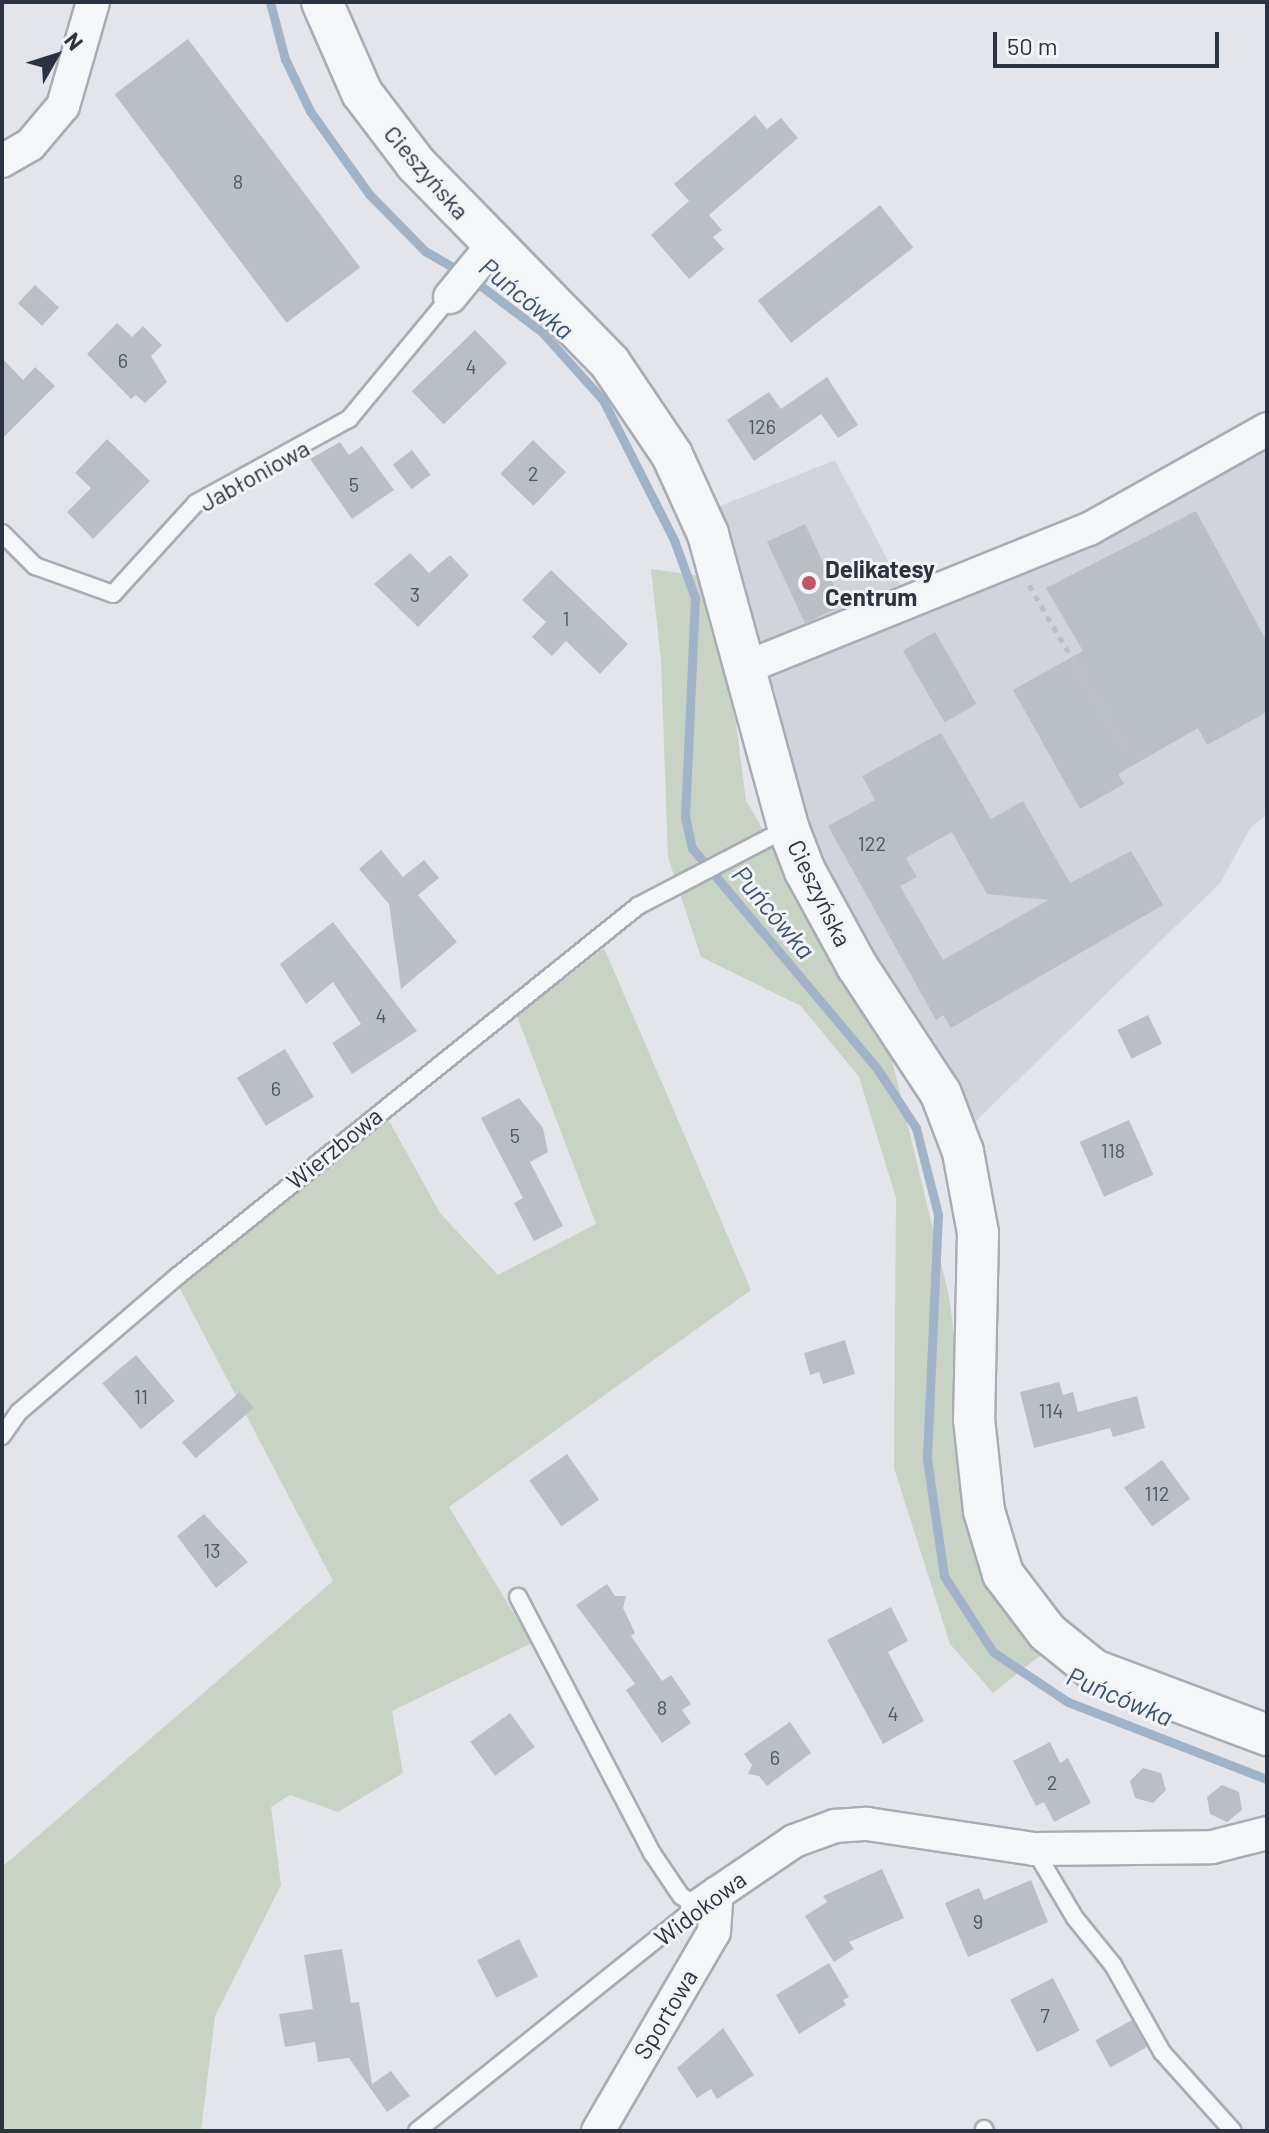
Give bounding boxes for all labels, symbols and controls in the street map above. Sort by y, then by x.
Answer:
north arrow [16,16,96,96]
scale bar [997,16,1223,66]
text: N [60,27,89,55]
text: 50 m [1007,31,1058,60]
street label: Cieszyńska [378,119,476,225]
house number: 8 [233,169,243,193]
water label: Puńcówka [474,251,580,345]
house number: 6 [118,348,128,372]
house number: 4 [465,354,477,378]
house number: 126 [748,414,776,438]
street label: Jabłoniowa [194,433,314,517]
house number: 2 [528,461,538,485]
house number: 5 [349,472,359,496]
place label: Delikatesy Centrum [825,555,935,611]
marker: Delikatesy Centrum [800,574,818,592]
house number: 3 [410,582,420,606]
house number: 1 [563,606,569,630]
house number: 122 [858,831,886,855]
street label: Cieszyńska [782,835,858,951]
water label: Puńcówka [726,859,822,965]
house number: 4 [375,1003,387,1027]
house number: 6 [271,1076,281,1100]
street label: Wierzbowa [281,1101,387,1195]
house number: 5 [510,1123,520,1147]
house number: 118 [1101,1138,1125,1162]
house number: 11 [134,1384,148,1408]
house number: 114 [1038,1398,1064,1422]
house number: 112 [1145,1481,1169,1505]
house number: 13 [203,1538,221,1562]
water label: Puńcówka [1062,1660,1178,1732]
house number: 8 [657,1695,667,1719]
house number: 4 [887,1701,899,1725]
house number: 6 [770,1745,780,1769]
house number: 2 [1047,1770,1057,1794]
street label: Widokowa [649,1864,751,1952]
house number: 9 [973,1909,983,1933]
street label: Sportowa [627,1964,703,2064]
house number: 7 [1040,2003,1050,2027]

